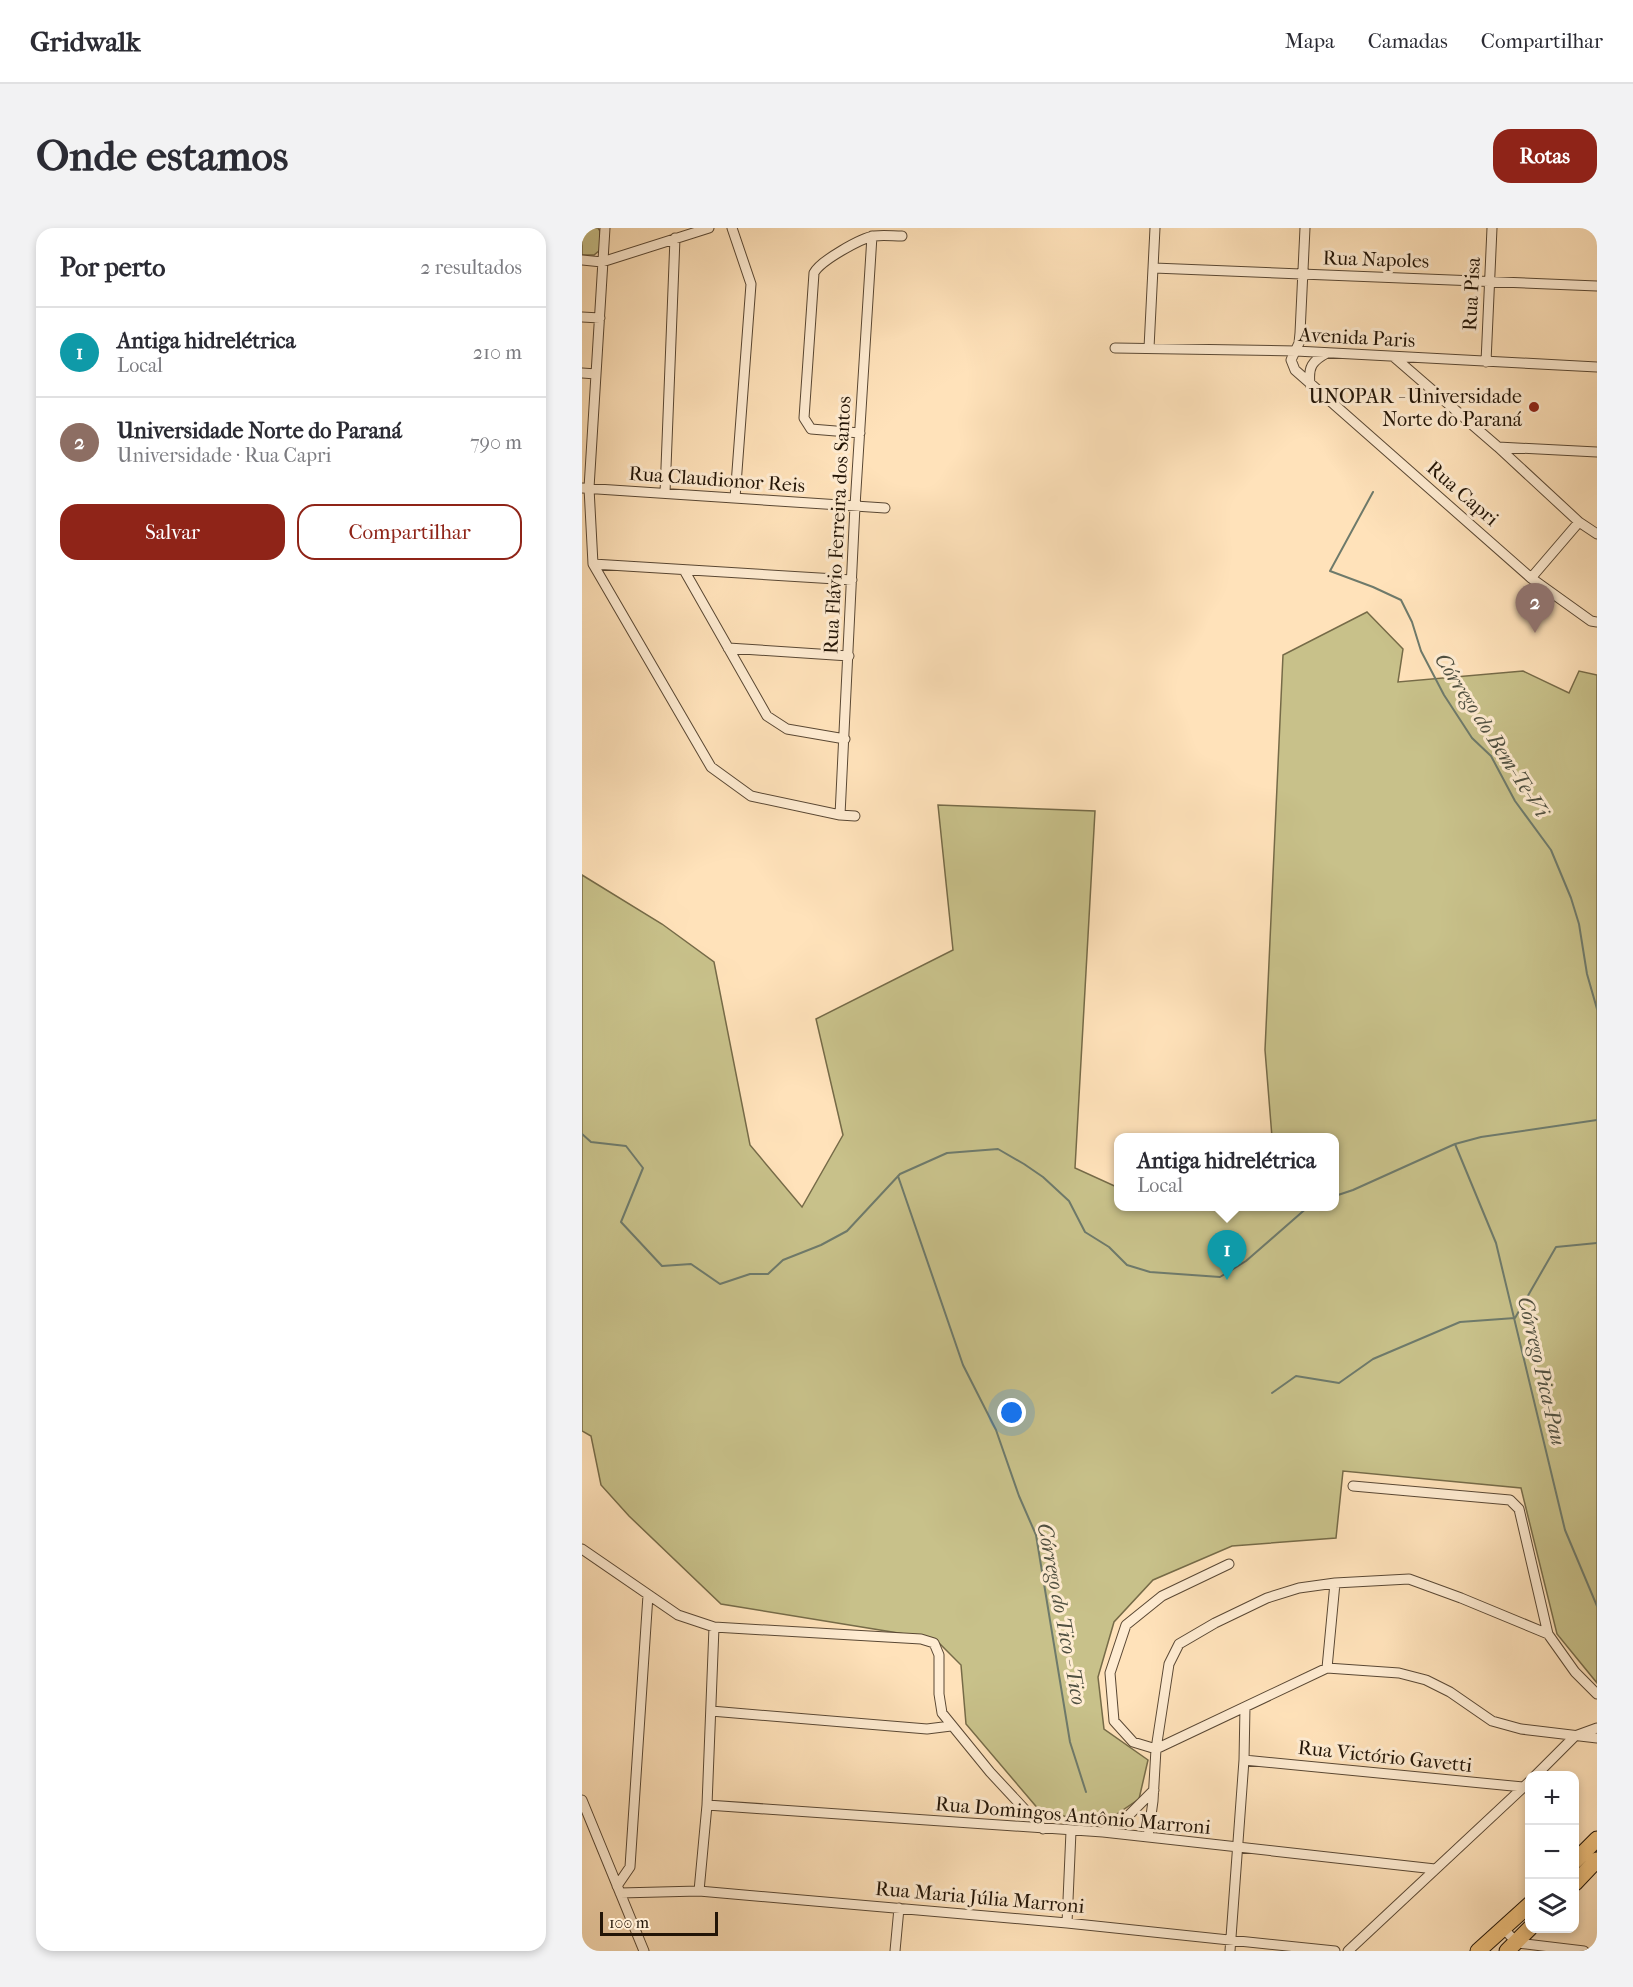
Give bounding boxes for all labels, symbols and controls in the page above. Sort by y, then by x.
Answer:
text: Gridwalk [30,25,141,58]
text: Mapa [1285,29,1335,53]
text: Camadas [1368,29,1448,53]
text: Compartilhar [1481,29,1603,53]
button: Rotas [1493,129,1597,183]
text: Onde estamos [36,132,288,181]
street label: Rua Napoles [1322,246,1430,273]
text: Por perto [60,252,165,283]
text: 2 resultados [420,256,522,279]
street label: Rua Pisa [1458,256,1485,331]
street label: Avenida Paris [1297,323,1416,352]
text: Antiga hidrelétrica [117,328,296,354]
text: 1 [76,341,83,364]
text: 210 m [473,341,522,364]
text: Local [117,354,163,377]
place label: UNOPAR - Universidade Norte do Paraná [1309,385,1523,431]
street label: Rua Flávio Ferreira dos Santos [819,395,856,655]
marker: UNOPAR - Universidade Norte do Paraná [1527,400,1541,414]
text: Universidade Norte do Paraná [117,418,402,444]
text: 2 [74,431,85,454]
text: 790 m [470,431,522,454]
text: Universidade · Rua Capri [117,444,331,467]
street label: Rua Capri [1422,456,1503,531]
street label: Rua Claudionor Reis [628,462,806,497]
button: Salvar [60,504,285,560]
button: Compartilhar [297,504,522,560]
pin: 2 [1516,584,1554,633]
water label: Córrego do Bem-Te-Vi [1430,648,1555,823]
popup [1114,1133,1339,1211]
text: Antiga hidrelétrica [1137,1148,1316,1174]
text: Local [1137,1174,1183,1197]
pin: 1 [1208,1230,1246,1280]
water label: Córrego Pica-Pau [1513,1294,1571,1448]
your location [997,1398,1026,1427]
water label: Córrego do Tico - Tico [1033,1521,1091,1707]
street label: Rua Victório Gavetti [1297,1736,1473,1777]
map controls [1525,1771,1579,1933]
button: + [1525,1771,1579,1825]
street label: Rua Domingos Antônio Marroni [934,1792,1212,1839]
button: − [1525,1825,1579,1879]
street label: Rua Maria Júlia Marroni [874,1877,1086,1918]
button: layers [1525,1879,1579,1933]
scale bar [600,1909,718,1936]
text: 100 m [609,1913,649,1932]

